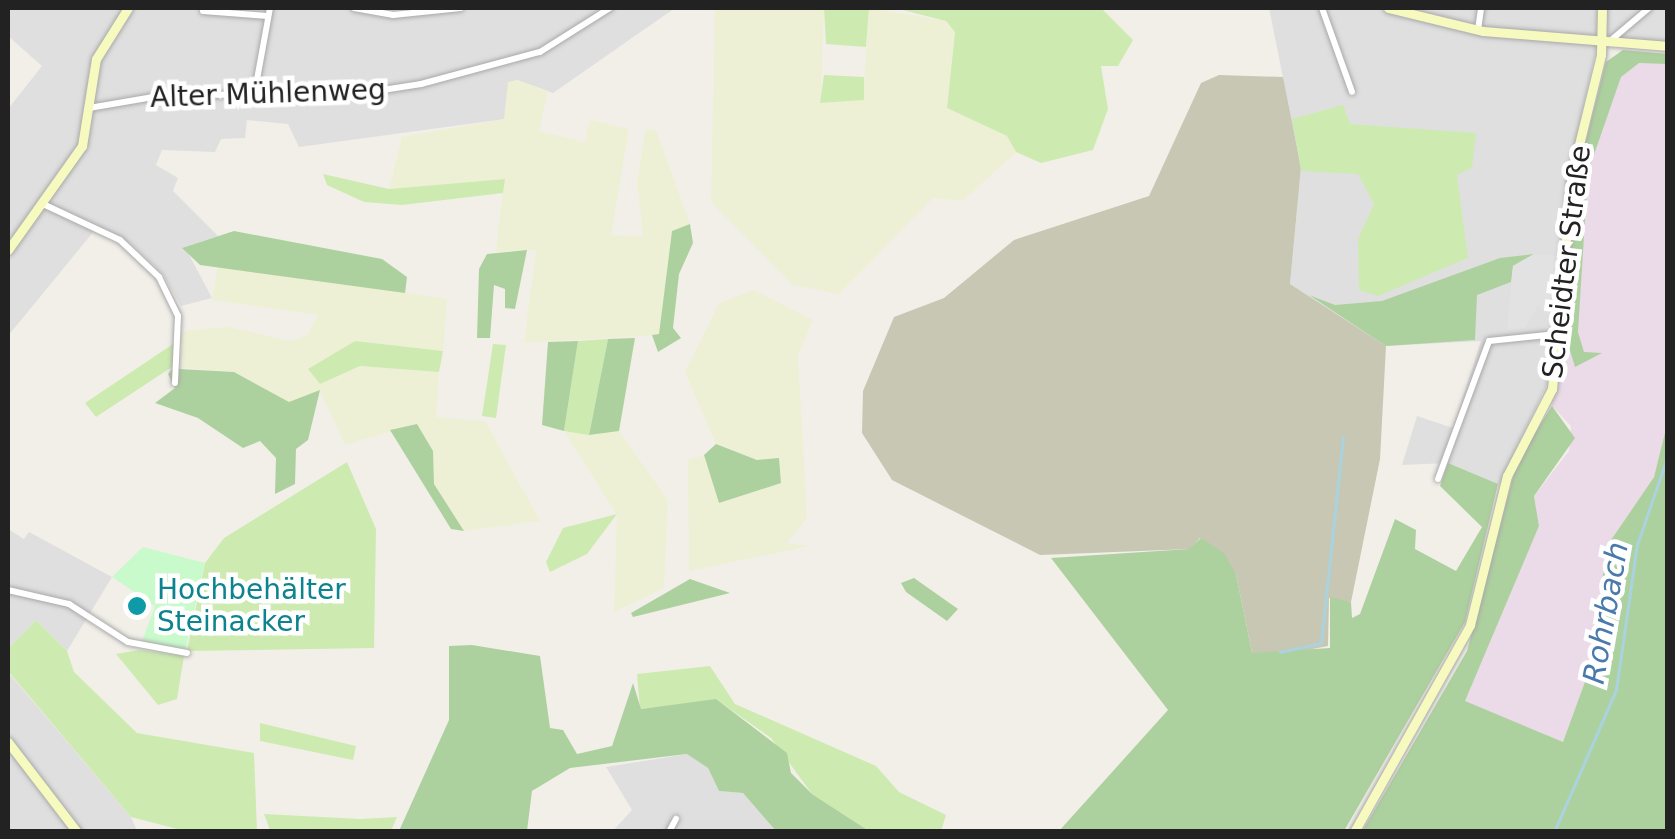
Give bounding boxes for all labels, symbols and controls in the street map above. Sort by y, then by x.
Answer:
street label: Alter Mühlenweg [150,73,386,115]
street label: Scheidter Straße [1536,144,1598,380]
water label: Rohrbach [1576,539,1636,687]
place label: Hochbehälter Steinacker [157,573,346,639]
marker: Hochbehälter Steinacker [126,595,148,617]

